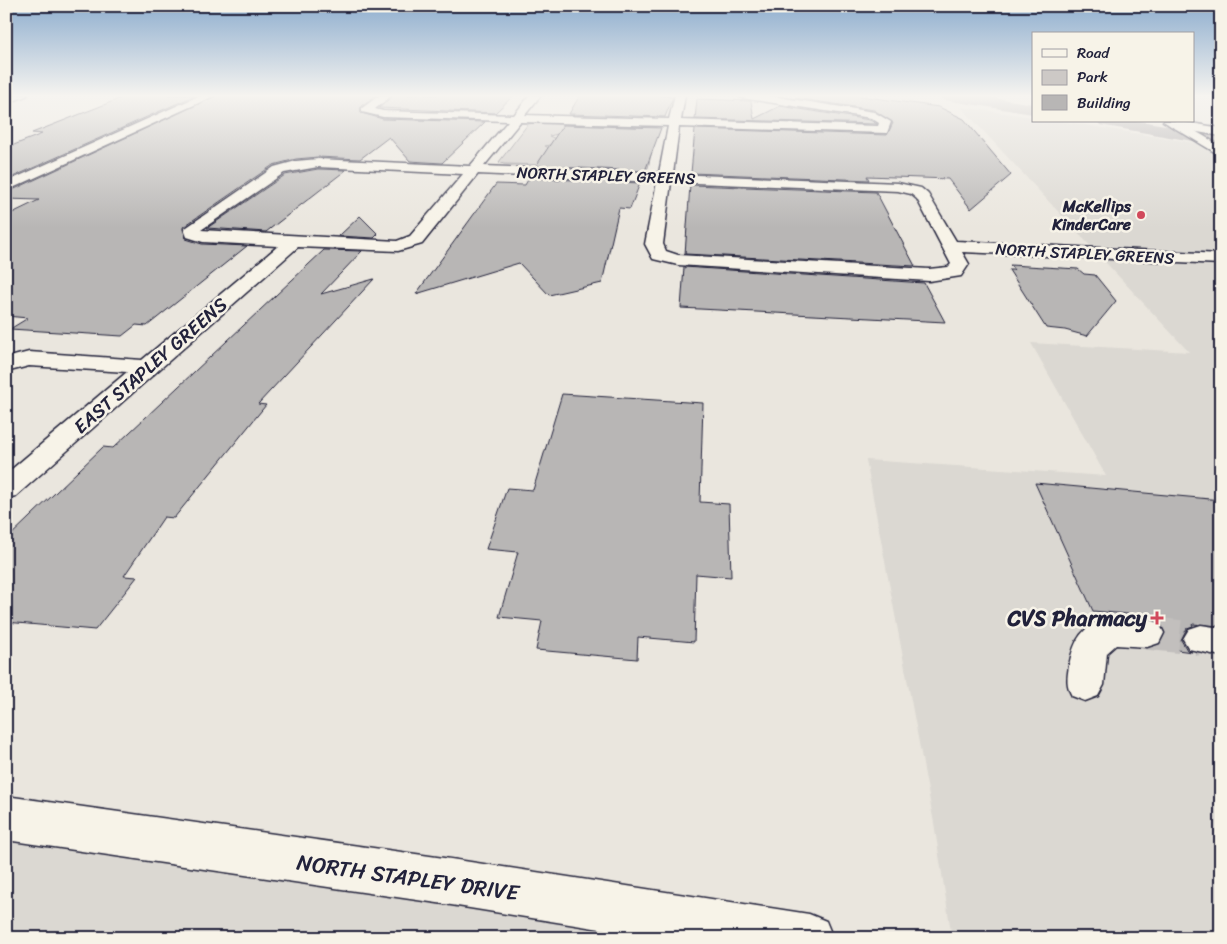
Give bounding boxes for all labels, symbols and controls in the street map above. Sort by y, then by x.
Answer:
legend [1032,32,1194,122]
text: Road [1077,40,1110,66]
text: Park [1077,64,1108,90]
text: Building [1077,90,1131,116]
street label: NORTH STAPLEY GREENS [516,158,696,193]
place label: McKellips KinderCare [1051,192,1132,239]
marker: McKellips KinderCare [1135,209,1147,221]
street label: NORTH STAPLEY GREENS [995,234,1175,273]
street label: EAST STAPLEY GREENS [66,289,235,442]
place label: CVS Pharmacy [1006,599,1148,638]
marker: CVS Pharmacy [1151,612,1163,624]
street label: NORTH STAPLEY DRIVE [294,843,523,913]

